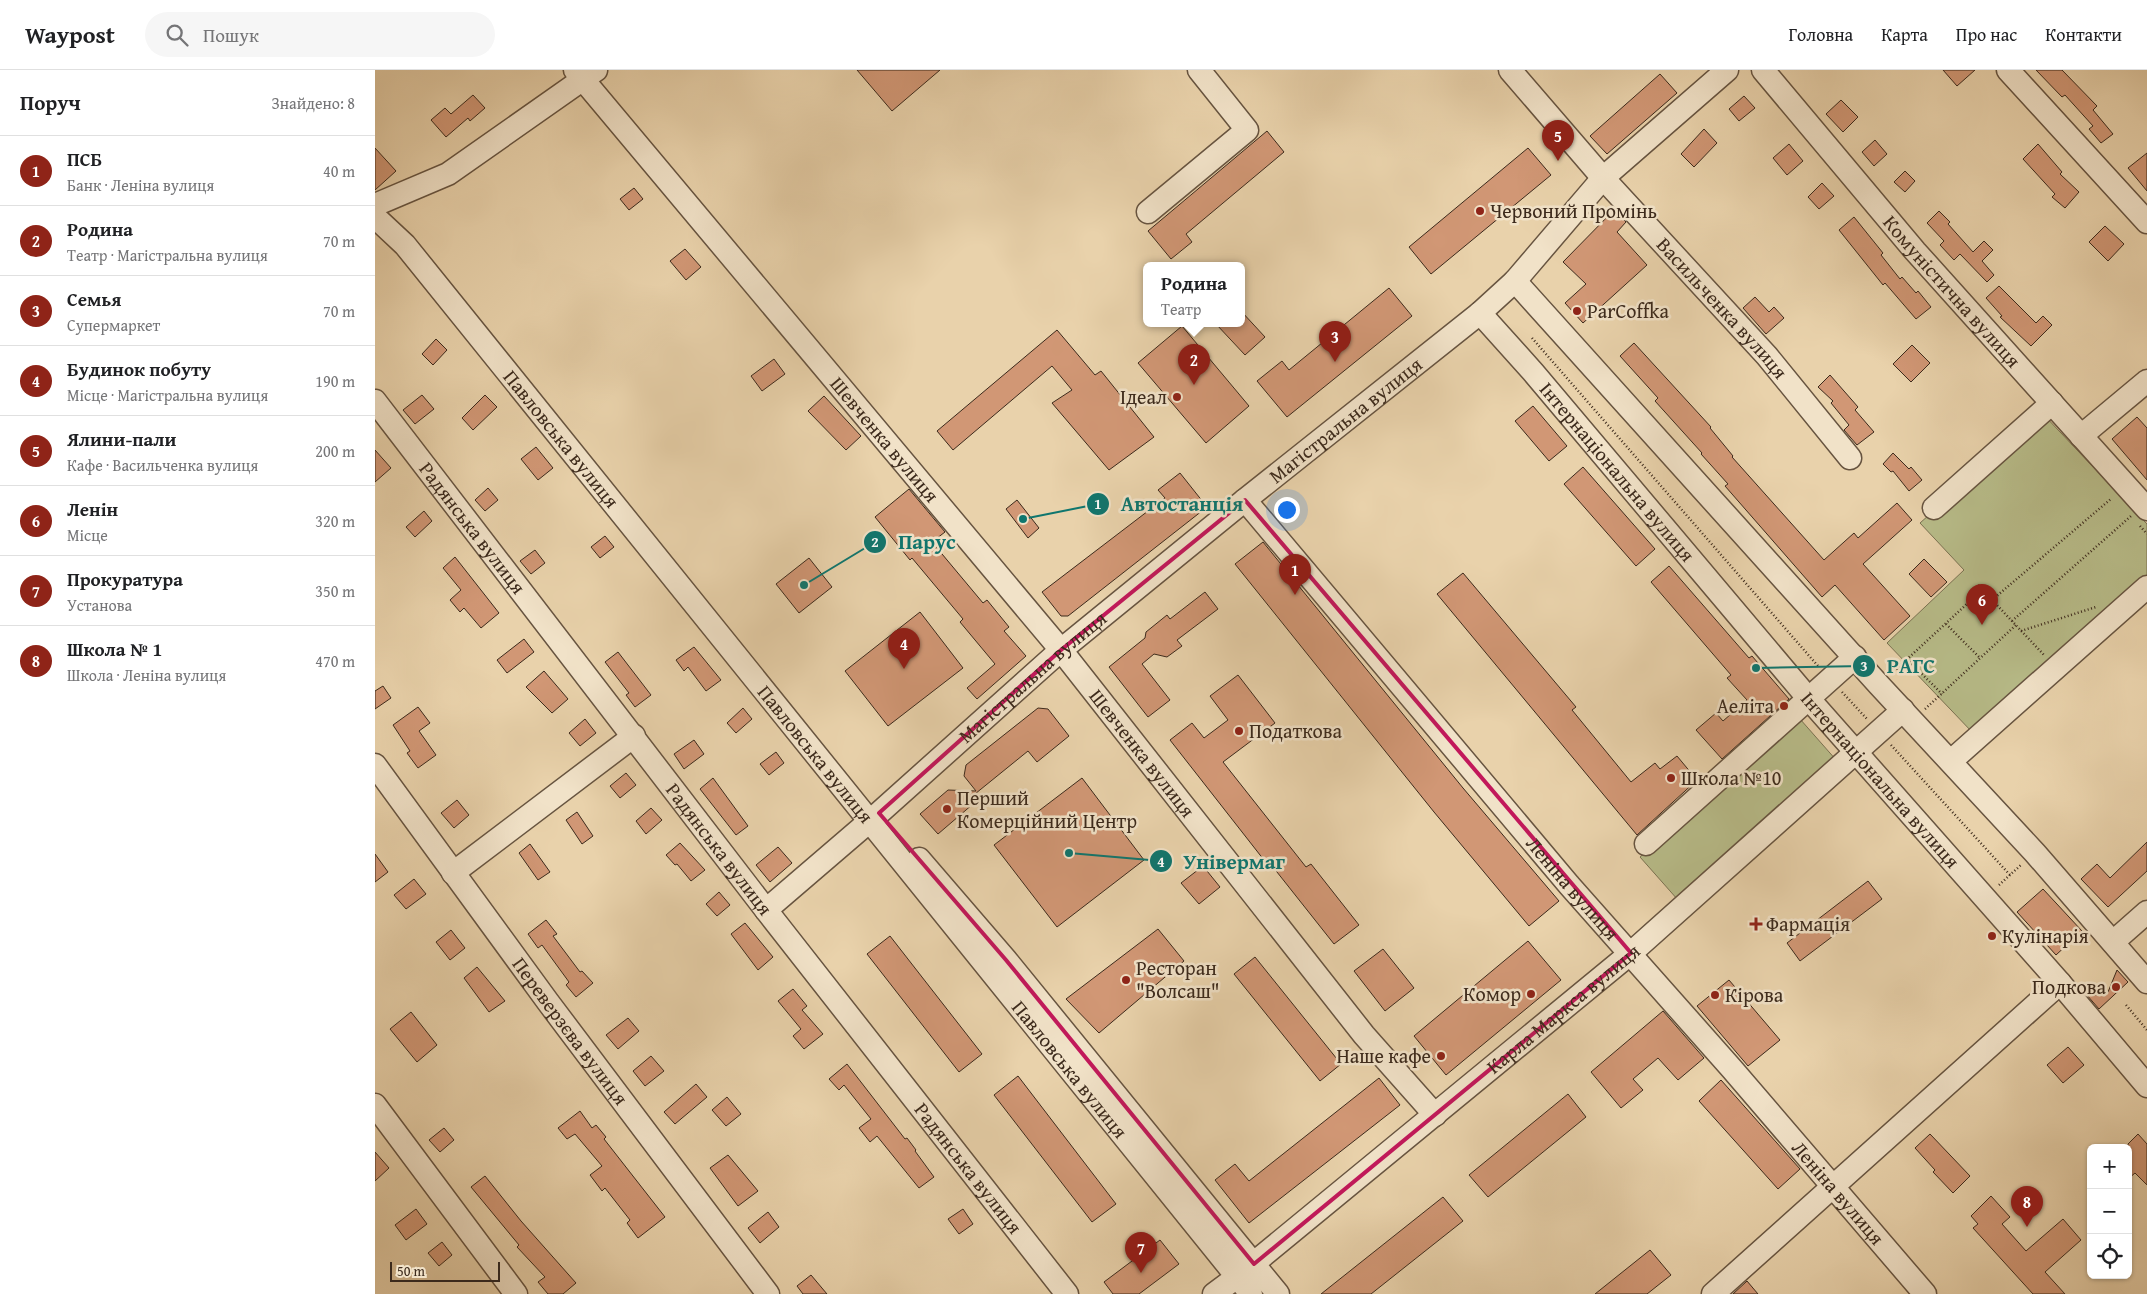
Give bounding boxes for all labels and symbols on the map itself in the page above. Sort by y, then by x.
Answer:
pin: 5 [1542,120,1574,161]
place label: Червоний Промінь [1490,196,1657,225]
marker: Червоний Промінь [1474,205,1486,217]
street label: Комуністична вулиця [1877,208,2028,374]
street label: Васильченка вулиця [1650,230,1795,385]
place label: ParCoffka [1587,296,1670,325]
marker: ParCoffka [1571,305,1583,317]
pin: 3 [1319,321,1351,362]
pin: 2 [1178,344,1210,385]
street label: Магістральна вулиця [1262,350,1428,490]
street label: Павловська вулиця [497,363,626,514]
street label: Шевченка вулиця [824,370,946,508]
street label: Інтернаціональна вулиця [1533,375,1702,568]
place label: Ідеал [1120,382,1167,411]
marker: Ідеал [1171,391,1183,403]
street label: Радянська вулиця [413,455,533,600]
callout: Автостанція [1086,486,1253,522]
text: Автостанція [1121,488,1243,519]
text: 1 [1094,493,1102,514]
your location [1274,497,1300,523]
callout: Парус [863,524,965,560]
text: Парус [898,526,956,557]
text: 2 [871,531,879,552]
pin: 1 [1279,554,1311,595]
pin: 6 [1966,584,1998,625]
street label: Магістральна вулиця [952,604,1113,750]
pin: 4 [888,628,920,669]
callout: РАГС [1852,648,1945,684]
text: РАГС [1887,650,1935,681]
text: 3 [1860,655,1868,676]
street label: Павловська вулиця [751,678,881,829]
street label: Шевченка вулиця [1083,682,1202,823]
street label: Інтернаціональна вулиця [1794,685,1967,874]
place label: Аеліта [1717,691,1774,720]
marker: Аеліта [1778,700,1790,712]
place label: Податкова [1249,716,1343,745]
marker: Податкова [1233,725,1245,737]
place label: Школа №10 [1681,763,1781,792]
marker: Школа №10 [1665,772,1677,784]
street label: Радянська вулиця [659,776,780,921]
place label: Перший Комерційний Центр [957,783,1137,835]
marker: Перший Комерційний Центр [941,803,953,815]
street label: Леніна вулиця [1520,830,1626,946]
callout: Універмаг [1148,843,1295,879]
text: Універмаг [1183,846,1285,877]
text: 4 [1157,851,1165,872]
place label: Фармація [1766,909,1850,938]
marker: Фармація [1750,918,1762,930]
place label: Кулінарія [2002,921,2089,950]
marker: Кулінарія [1986,930,1998,942]
street label: Карла Маркса вулиця [1480,937,1646,1080]
street label: Переверзєва вулиця [506,951,636,1111]
place label: Ресторан "Волсаш" [1136,953,1220,1005]
place label: Подкова [2032,972,2106,1001]
marker: Ресторан "Волсаш" [1120,974,1132,986]
place label: Комор [1463,979,1521,1008]
place label: Кірова [1725,980,1784,1009]
marker: Подкова [2110,981,2122,993]
marker: Комор [1525,988,1537,1000]
marker: Кірова [1709,989,1721,1001]
street label: Павловська вулиця [1005,994,1135,1144]
place label: Наше кафе [1336,1041,1431,1070]
marker: Наше кафе [1435,1050,1447,1062]
street label: Радянська вулиця [908,1096,1030,1240]
street label: Леніна вулиця [1785,1134,1892,1251]
pin: 8 [2011,1186,2043,1227]
pin: 7 [1125,1232,1157,1273]
scale bar [390,1259,500,1282]

